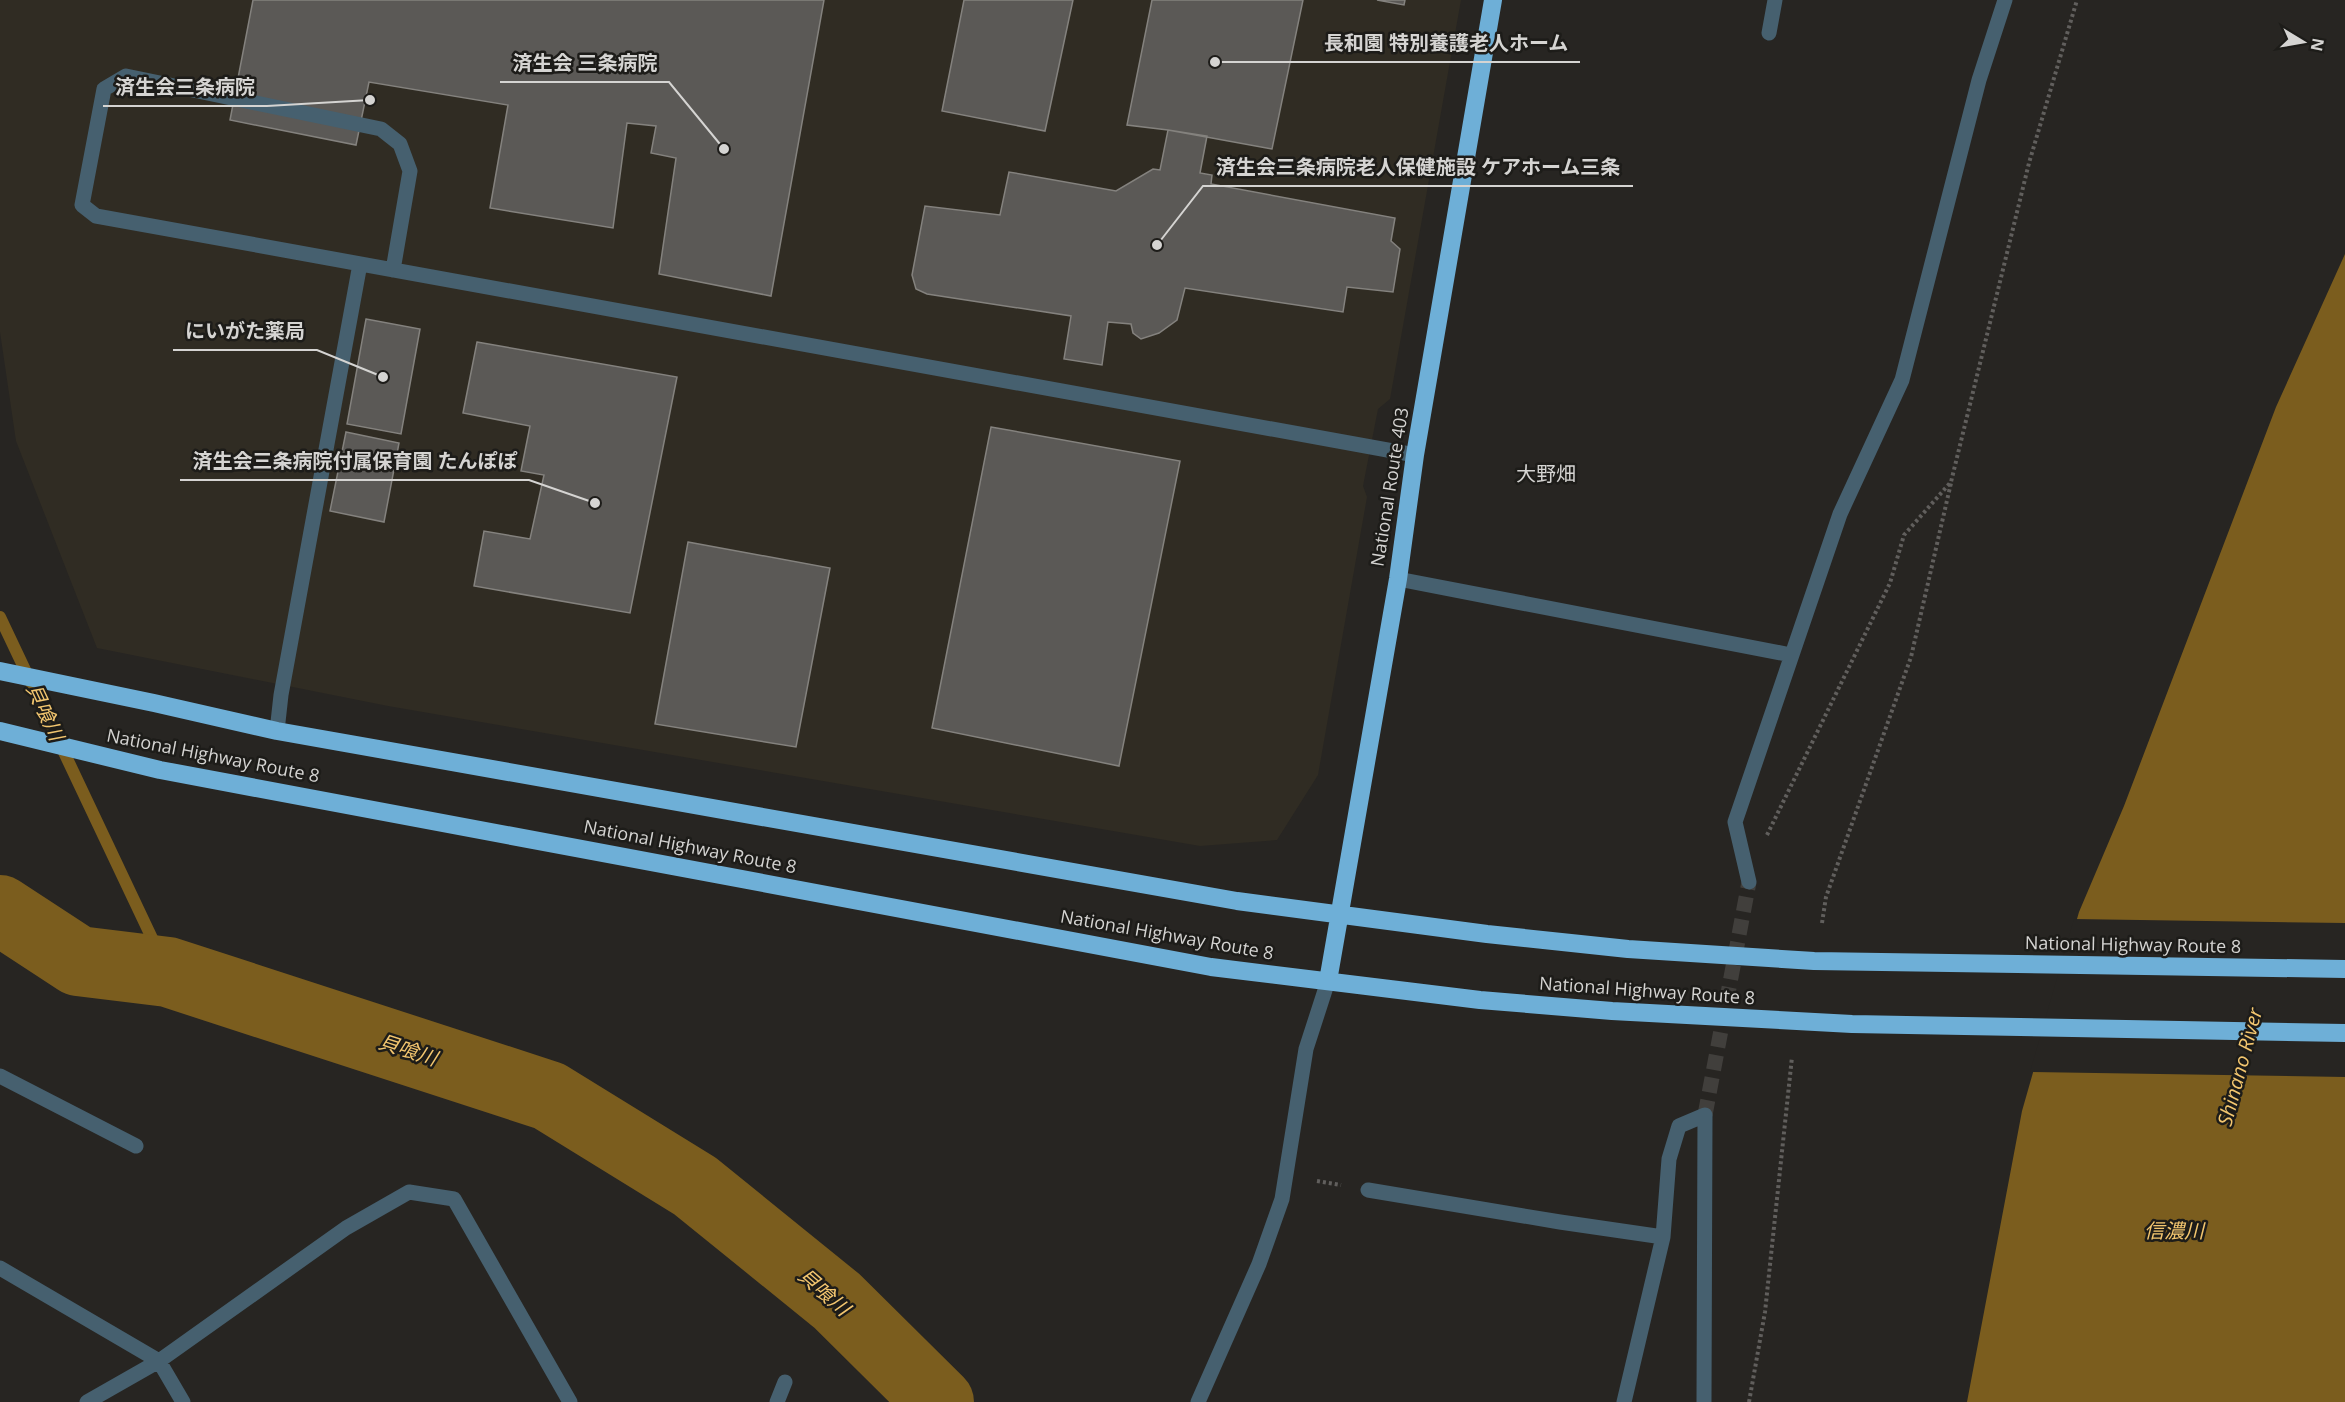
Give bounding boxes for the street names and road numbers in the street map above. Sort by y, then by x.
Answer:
street label: National Route 403 [1365,406,1413,568]
street label: National Highway Route 8 [105,723,322,787]
street label: National Highway Route 8 [582,814,799,878]
street label: National Highway Route 8 [1059,903,1276,965]
street label: National Highway Route 8 [2025,930,2241,958]
street label: National Highway Route 8 [1538,970,1756,1010]

